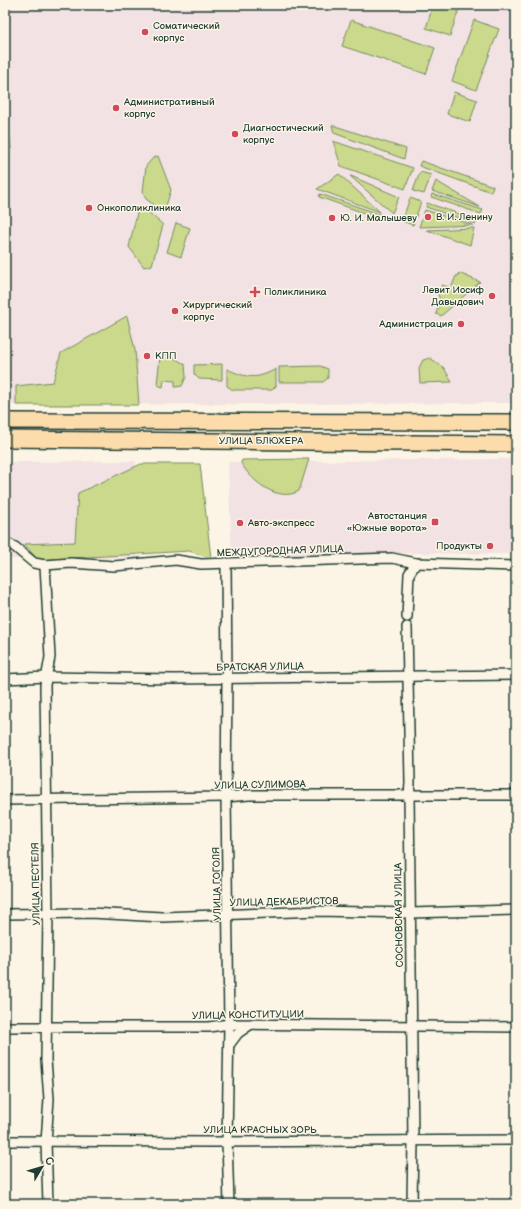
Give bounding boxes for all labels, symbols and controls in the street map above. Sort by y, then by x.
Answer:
place label: Соматический корпус [153,20,220,44]
marker: Соматический корпус [140,27,150,37]
place label: Административный корпус [123,96,215,120]
marker: Административный корпус [111,103,121,113]
place label: Диагностический корпус [243,122,324,146]
marker: Диагностический корпус [230,129,240,139]
place label: Онкополиклиника [97,202,181,214]
marker: Онкополиклиника [84,203,94,213]
place label: В. И. Ленину [436,211,493,223]
place label: Ю. И. Малышеву [340,212,417,224]
marker: В. И. Ленину [423,212,433,222]
marker: Ю. И. Малышеву [327,213,337,223]
place label: Левит Иосиф Давыдович [421,284,485,308]
marker: Поликлиника [249,286,261,298]
place label: Поликлиника [264,286,327,298]
marker: Левит Иосиф Давыдович [487,291,497,301]
place label: Хирургический корпус [183,299,253,323]
marker: Хирургический корпус [170,306,180,316]
place label: Администрация [378,318,453,330]
marker: Администрация [456,319,466,329]
place label: КПП [155,350,176,362]
marker: КПП [142,351,152,361]
street label: УЛИЦА БЛЮХЕРА [219,435,304,447]
place label: Автостанция «Южные ворота» [347,510,427,534]
place label: Авто-экспресс [247,517,315,529]
marker: Автостанция «Южные ворота» [430,517,440,527]
marker: Авто-экспресс [235,518,245,528]
place label: Продукты [436,540,482,552]
marker: Продукты [485,541,495,551]
street label: МЕЖДУГОРОДНАЯ УЛИЦА [216,543,345,559]
street label: БРАТСКАЯ УЛИЦА [216,660,305,674]
street label: УЛИЦА СУЛИМОВА [214,778,307,792]
street label: УЛИЦА ПЕСТЕЛЯ [29,842,43,926]
street label: УЛИЦА ГОГОЛЯ [210,847,224,921]
street label: СОСНОВСКАЯ УЛИЦА [392,862,406,967]
street label: УЛИЦА ДЕКАБРИСТОВ [229,895,339,909]
street label: УЛИЦА КОНСТИТУЦИИ [192,1008,304,1022]
street label: УЛИЦА КРАСНЫХ ЗОРЬ [203,1124,317,1136]
north arrow [22,1147,62,1187]
text: С [42,1154,57,1168]

